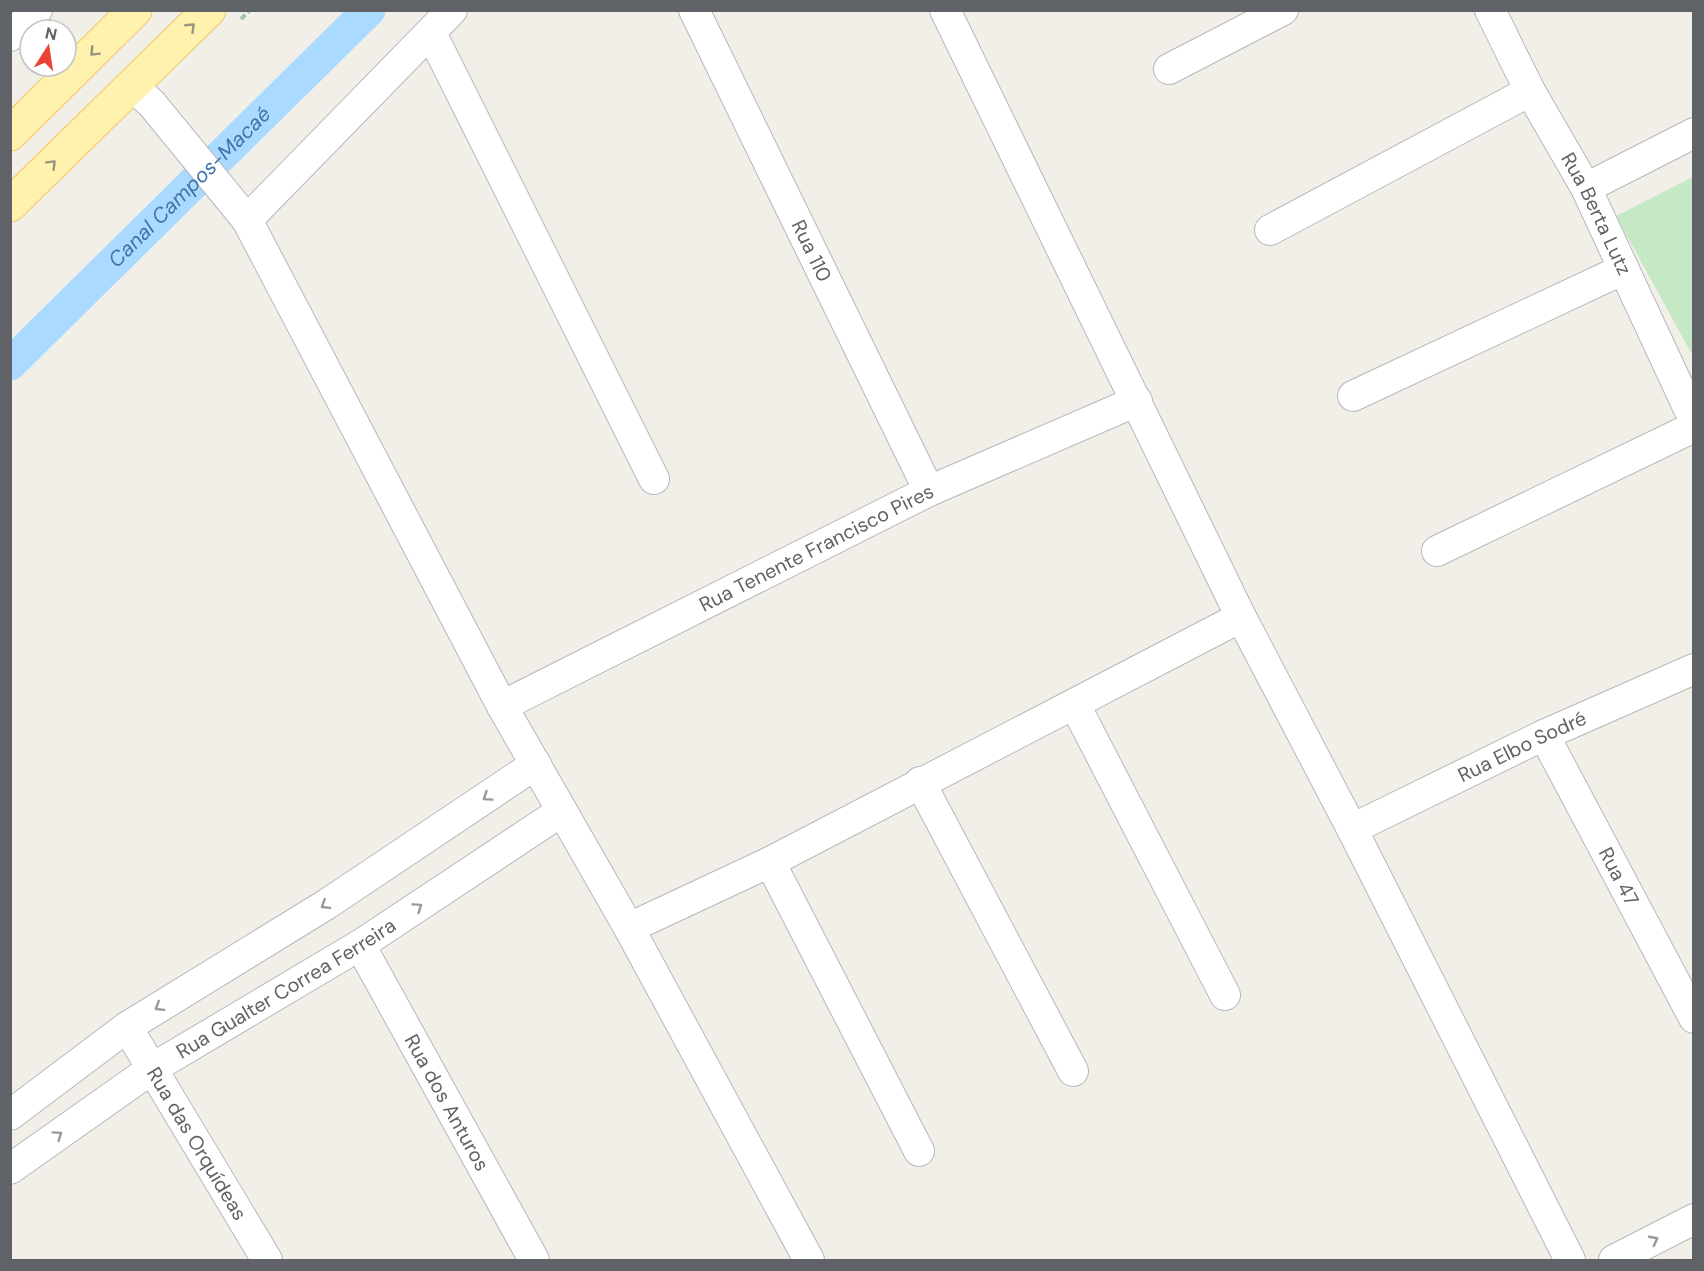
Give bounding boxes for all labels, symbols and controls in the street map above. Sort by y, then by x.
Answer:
north arrow [18,18,78,78]
text: N [43,22,59,45]
one-way arrow [185,23,195,34]
one-way arrow [90,44,101,55]
water label: Canal Campos-Macaé [102,100,277,274]
street label: Rua Berta Lutz [1555,148,1638,279]
one-way arrow [45,160,56,171]
street label: Rua 110 [786,216,838,286]
street label: Rua Tenente Francisco Pires [695,478,938,618]
street label: Rua Elbo Sodré [1453,705,1590,788]
one-way arrow [483,790,494,801]
street label: Rua 47 [1593,843,1645,910]
one-way arrow [321,897,331,909]
one-way arrow [412,902,422,914]
street label: Rua Gualter Correa Ferreira [171,912,401,1064]
one-way arrow [155,1000,165,1012]
street label: Rua dos Anturos [399,1030,495,1176]
street label: Rua das Orquídeas [141,1062,253,1225]
one-way arrow [52,1131,63,1142]
one-way arrow [1648,1236,1658,1247]

